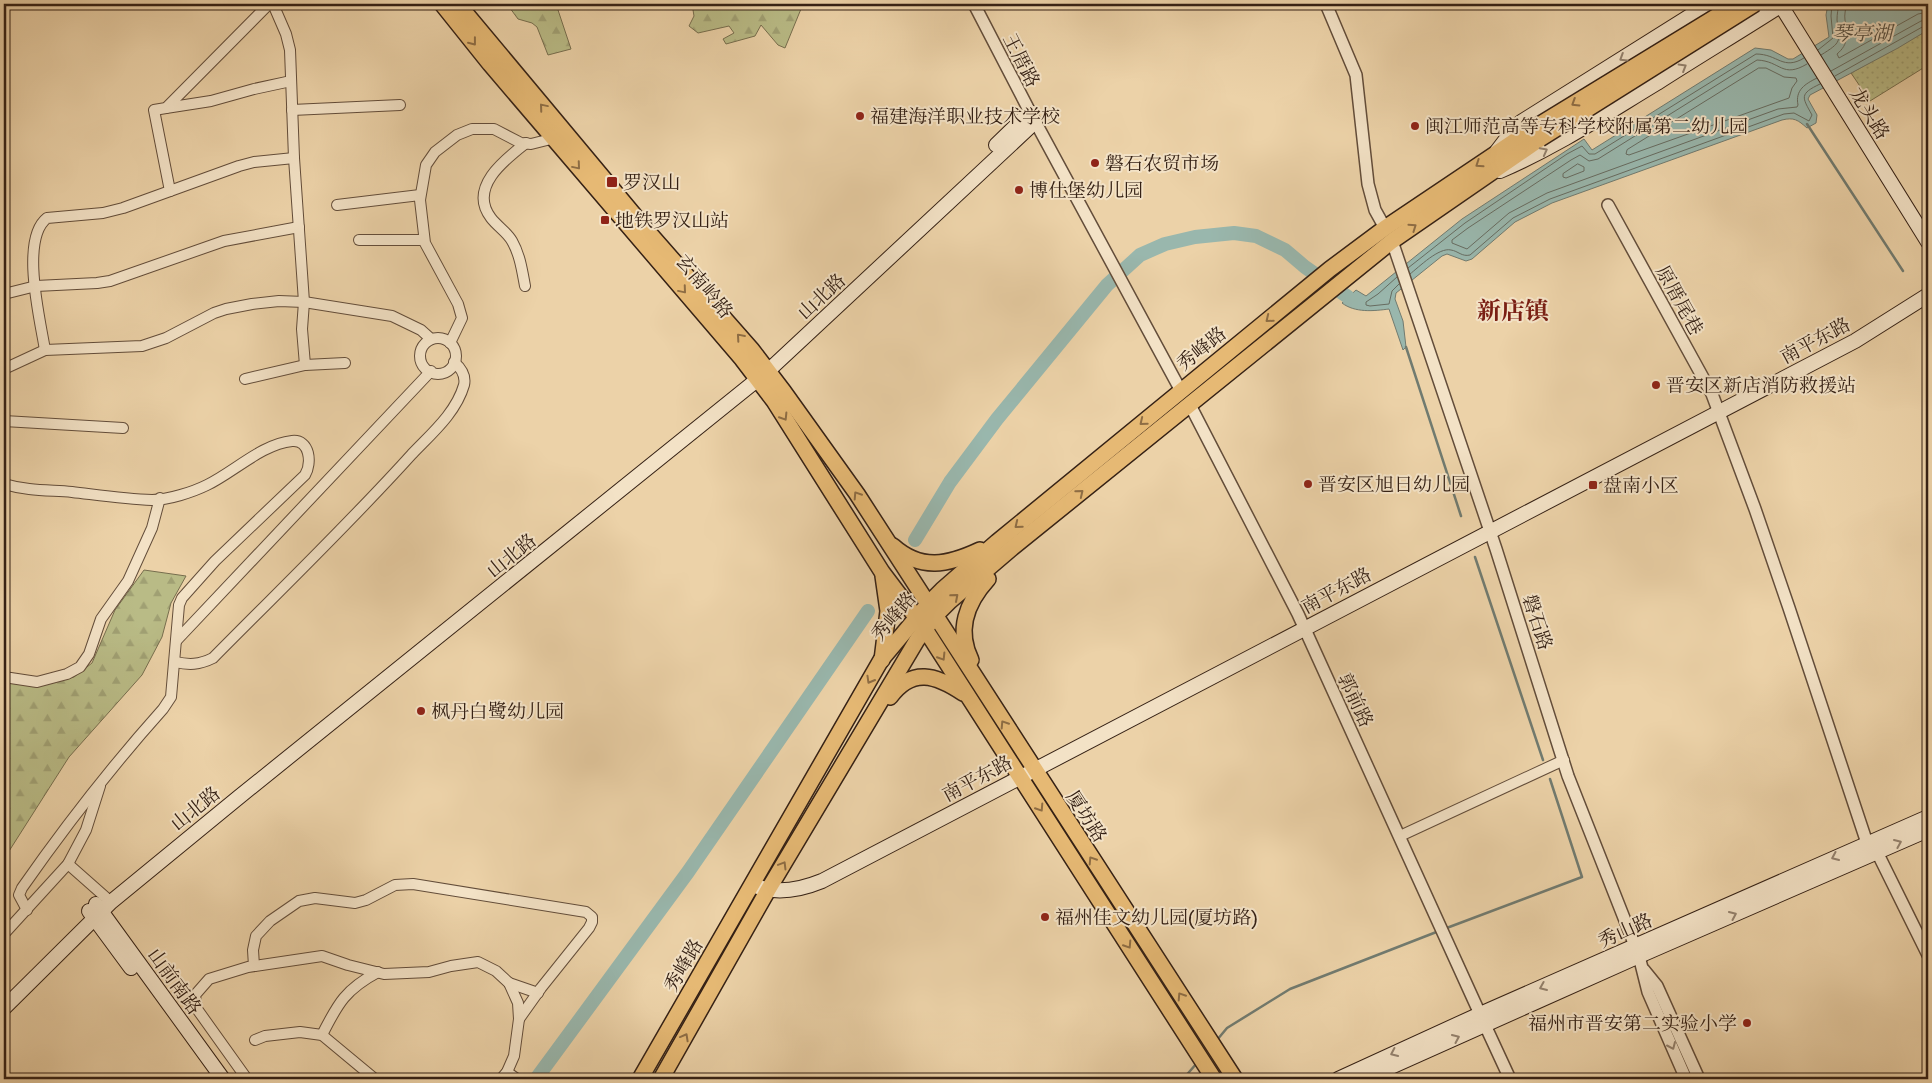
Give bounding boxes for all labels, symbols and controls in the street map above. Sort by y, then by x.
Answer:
water label: 琴亭湖 [1832,22,1895,47]
street label: 王厝路 [997,30,1044,91]
one-way arrow [467,36,475,45]
one-way arrow [1619,51,1628,61]
one-way arrow [1677,63,1686,73]
street label: 龙头路 [1844,84,1894,144]
one-way arrow [1572,96,1581,106]
one-way arrow [540,103,549,112]
place label: 福建海洋职业技术学校 [870,106,1060,129]
marker: 福建海洋职业技术学校 [854,110,866,122]
place label: 闽江师范高等专科学校附属第二幼儿园 [1425,116,1748,139]
marker: 闽江师范高等专科学校附属第二幼儿园 [1409,120,1421,132]
one-way arrow [1539,147,1548,157]
place label: 磐石农贸市场 [1105,153,1219,176]
marker: 磐石农贸市场 [1089,157,1101,169]
one-way arrow [1475,158,1484,168]
one-way arrow [572,161,581,170]
place label: 罗汉山 [623,172,680,195]
marker: 罗汉山 [605,175,619,189]
place label: 博仕堡幼儿园 [1029,180,1143,203]
marker: 博仕堡幼儿园 [1013,184,1025,196]
place label: 地铁罗汉山站 [615,210,729,233]
marker: 地铁罗汉山站 [599,214,611,226]
one-way arrow [1407,224,1417,233]
street label: 玄南岭路 [671,250,737,323]
street label: 原厝尾巷 [1650,262,1707,340]
street label: 山北路 [793,269,851,325]
one-way arrow [677,284,685,293]
district label: 新店镇 [1477,297,1549,327]
one-way arrow [1266,313,1275,321]
street label: 南平东路 [1777,313,1855,369]
street label: 秀峰路 [1173,322,1231,376]
one-way arrow [736,333,745,342]
place label: 晋安区新店消防救援站 [1666,375,1856,398]
marker: 晋安区新店消防救援站 [1650,379,1662,391]
one-way arrow [778,411,787,420]
one-way arrow [1140,416,1149,425]
place label: 晋安区旭日幼儿园 [1318,474,1470,497]
place label: 盘南小区 [1603,475,1679,498]
marker: 晋安区旭日幼儿园 [1302,478,1314,490]
marker: 盘南小区 [1587,479,1599,491]
one-way arrow [1075,490,1084,499]
one-way arrow [854,492,863,501]
one-way arrow [1015,520,1024,528]
street label: 山北路 [483,529,541,583]
street label: 南平东路 [1298,563,1376,619]
street label: 秀峰路 [867,588,921,646]
street label: 磐石路 [1517,592,1556,653]
one-way arrow [950,594,959,603]
one-way arrow [936,651,946,660]
street label: 郭前路 [1332,670,1377,731]
one-way arrow [867,674,877,683]
place label: 枫丹白鹭幼儿园 [431,701,564,724]
marker: 枫丹白鹭幼儿园 [415,705,427,717]
one-way arrow [1001,720,1011,729]
street label: 南平东路 [939,751,1017,807]
street label: 山北路 [167,782,225,836]
street label: 厦坊路 [1061,787,1111,847]
one-way arrow [1034,802,1043,811]
one-way arrow [1893,839,1902,850]
one-way arrow [1831,851,1840,862]
one-way arrow [1089,857,1098,866]
one-way arrow [776,862,786,871]
place label: 福州佳文幼儿园(厦坊路) [1055,907,1258,930]
street label: 秀山路 [1595,909,1656,953]
one-way arrow [1728,910,1737,921]
marker: 福州佳文幼儿园(厦坊路) [1039,911,1051,923]
street label: 秀峰路 [660,935,709,996]
one-way arrow [1121,939,1131,948]
street label: 山前南路 [142,944,205,1019]
one-way arrow [1539,980,1548,991]
one-way arrow [1178,993,1187,1002]
place label: 福州市晋安第二实验小学 [1528,1013,1737,1036]
marker: 福州市晋安第二实验小学 [1741,1017,1753,1029]
one-way arrow [679,1033,689,1042]
one-way arrow [1451,1033,1460,1044]
one-way arrow [1666,1041,1677,1050]
one-way arrow [1390,1047,1399,1058]

